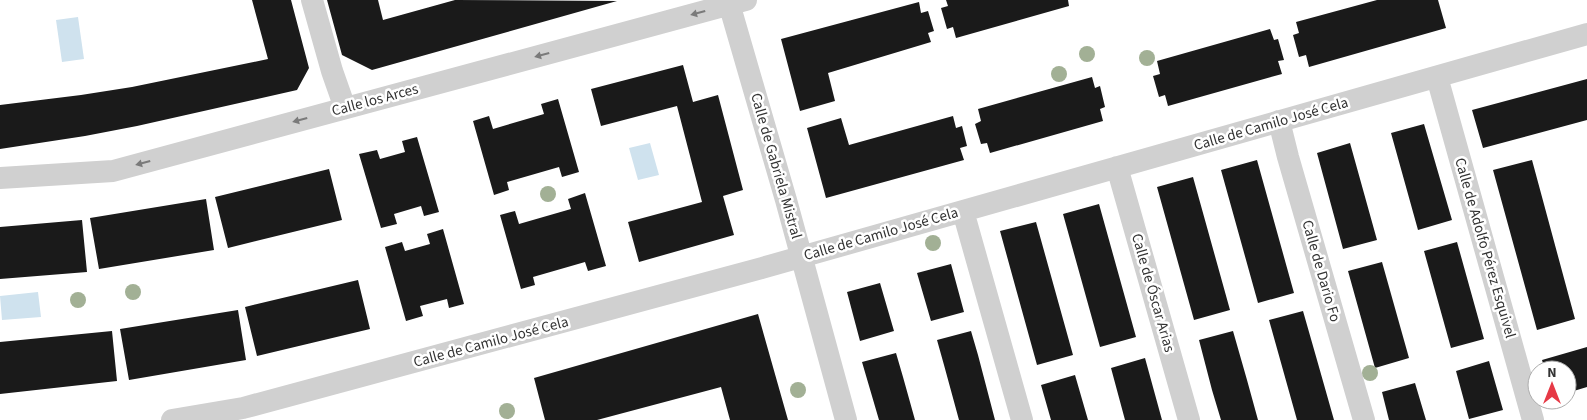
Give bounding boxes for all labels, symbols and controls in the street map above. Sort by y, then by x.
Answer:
one-way arrow [691,9,706,17]
one-way arrow [534,51,549,59]
street label: Calle los Arces [329,78,421,122]
street label: Calle de Gabriela Mistral [745,91,807,241]
street label: Calle de Camilo José Cela [1191,92,1351,156]
one-way arrow [293,116,308,124]
street label: Calle de Adolfo Pérez Esquivel [1449,155,1521,341]
one-way arrow [136,159,151,167]
street label: Calle de Camilo José Cela [801,202,961,266]
street label: Calle de Dario Fo [1296,218,1346,324]
street label: Calle de Óscar Arias [1126,231,1180,355]
street label: Calle de Camilo José Cela [411,311,571,373]
north arrow [1527,360,1577,410]
text: N [1547,363,1557,383]

